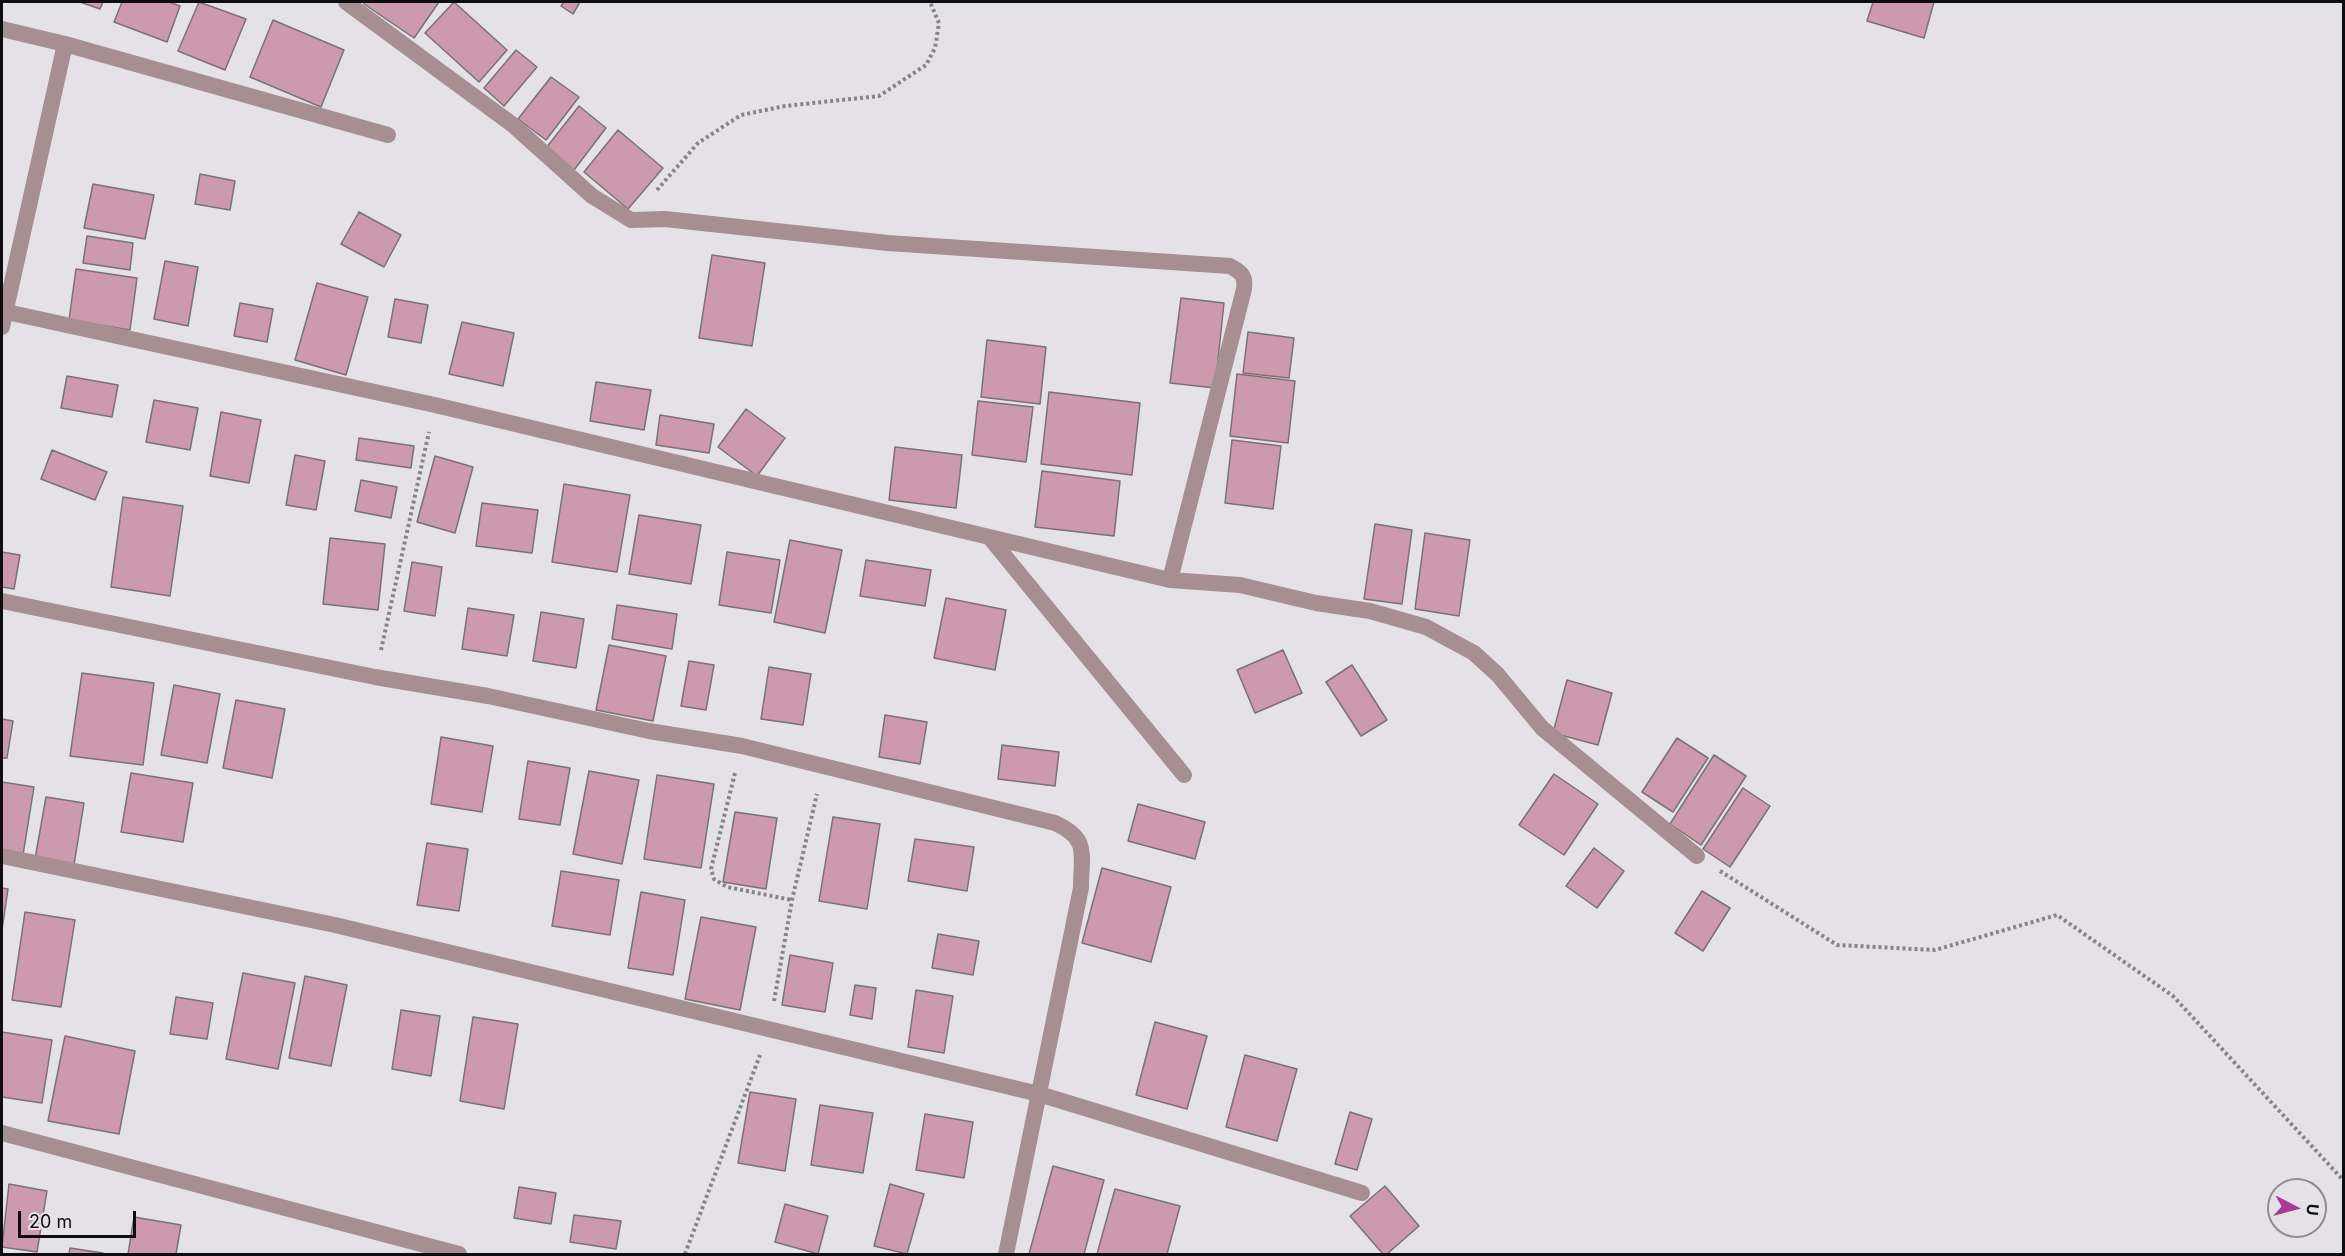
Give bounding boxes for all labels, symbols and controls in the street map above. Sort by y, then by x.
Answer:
north arrow [2267,1178,2327,1238]
scale bar [21,1199,140,1237]
text: U [2302,1203,2323,1217]
text: 20 m [29,1211,72,1232]

